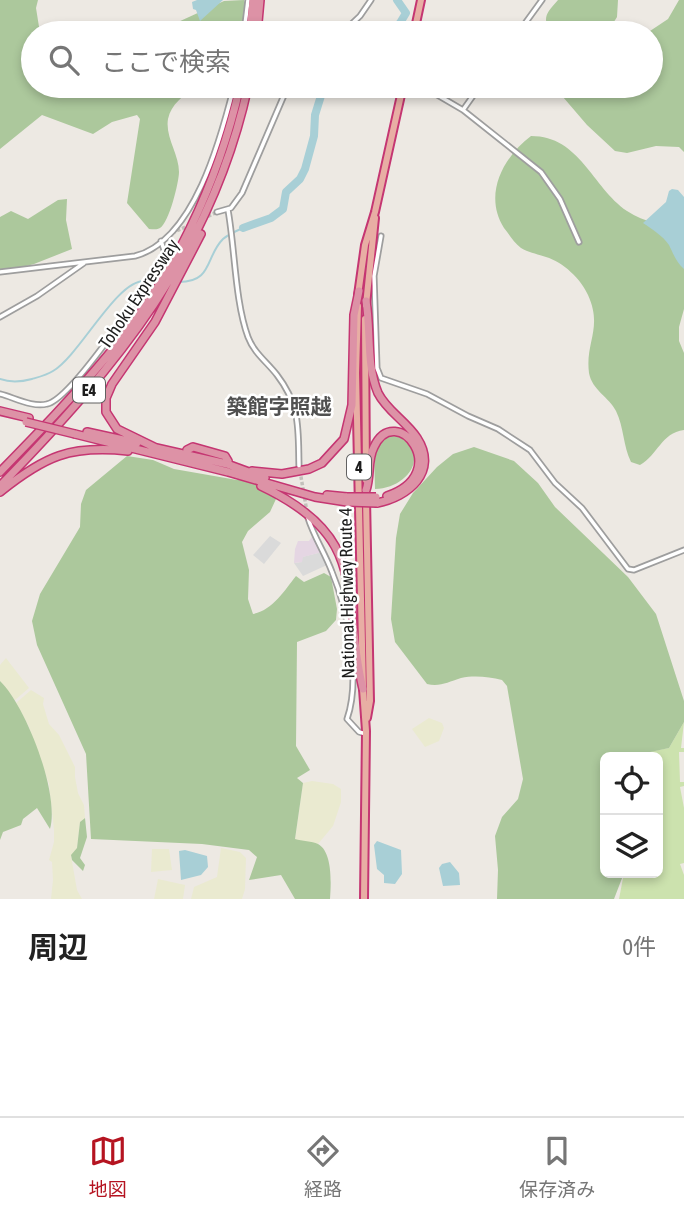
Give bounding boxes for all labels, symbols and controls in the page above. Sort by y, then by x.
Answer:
search box [21,21,663,98]
icon: search [45,41,83,79]
text: ここで検索 [101,47,231,77]
street label: Tohoku Expressway [94,235,183,352]
road number: E4 [73,378,105,402]
district label: 築館字照越 [227,394,332,418]
road number: 4 [347,454,371,480]
street label: National Highway Route 4 [335,507,358,679]
map controls [600,752,663,878]
button: locate [600,752,663,815]
button: layers [600,815,663,878]
text: 周辺 [28,930,88,964]
text: 0件 [622,934,656,960]
tab: 地図 [89,1132,127,1201]
tab: 経路 [304,1132,342,1201]
tab: 保存済み [519,1132,595,1201]

